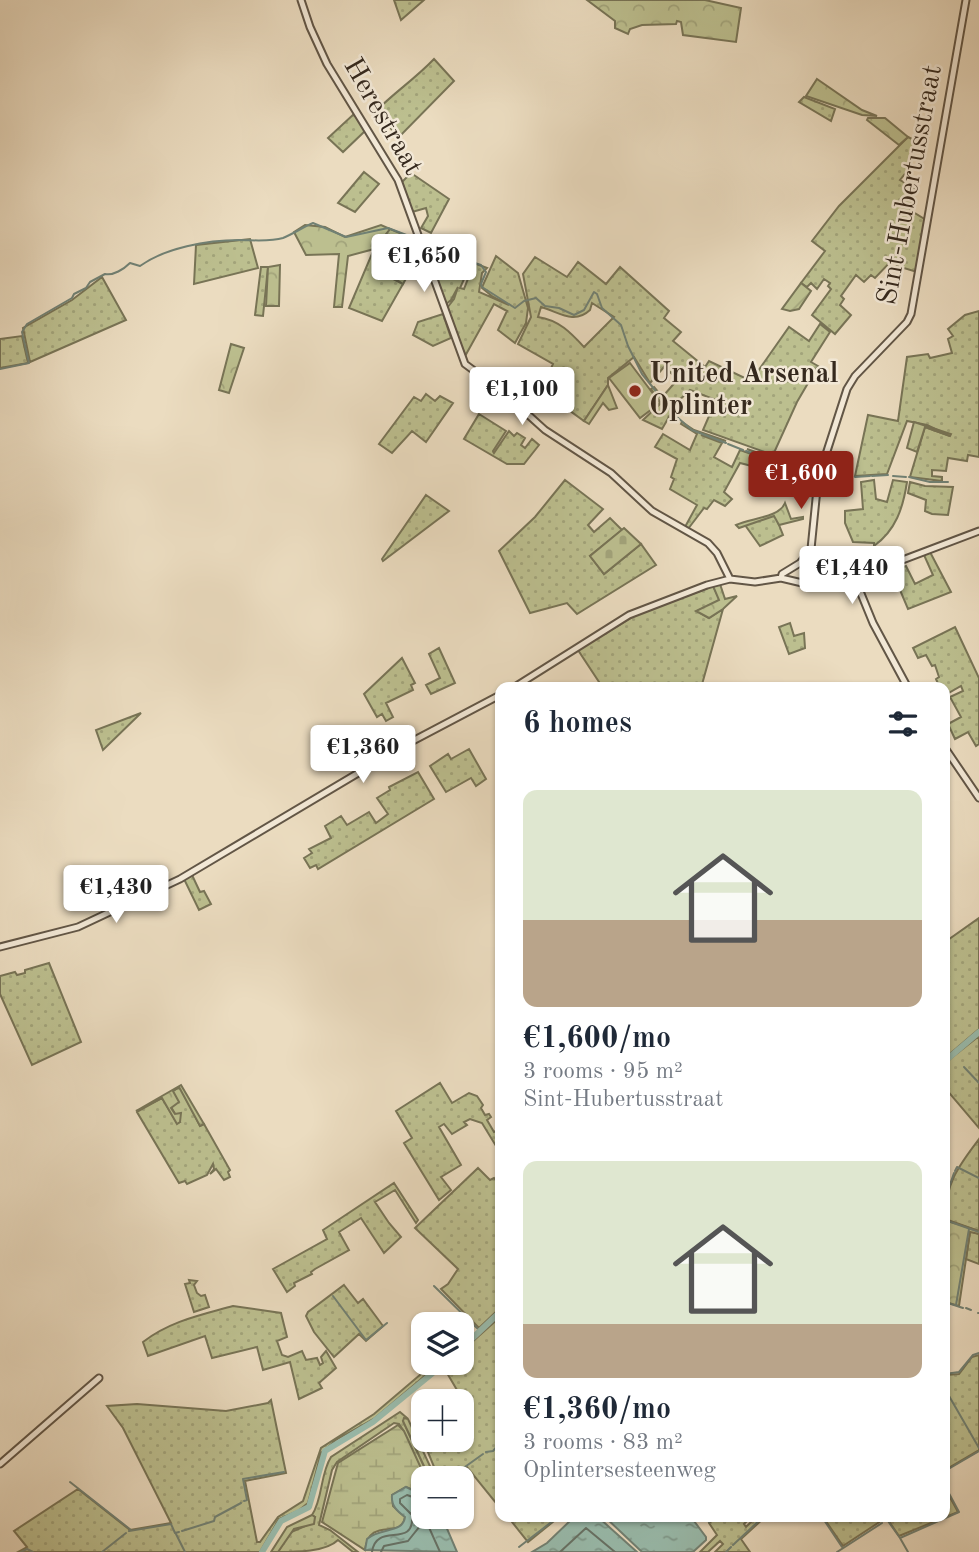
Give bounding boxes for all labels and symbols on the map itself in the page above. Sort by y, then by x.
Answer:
street label: Herestraat [337,54,427,180]
street label: Sint-Hubertusstraat [874,63,948,307]
pin: €1,650 [367,234,481,294]
place label: United Arsenal Oplinter [649,361,839,421]
pin: €1,100 [465,368,579,427]
marker: United Arsenal Oplinter [627,383,643,399]
pin: €1,600 [744,452,858,511]
pin: €1,440 [795,546,909,606]
pin: €1,360 [306,726,420,785]
pin: €1,430 [59,866,173,925]

